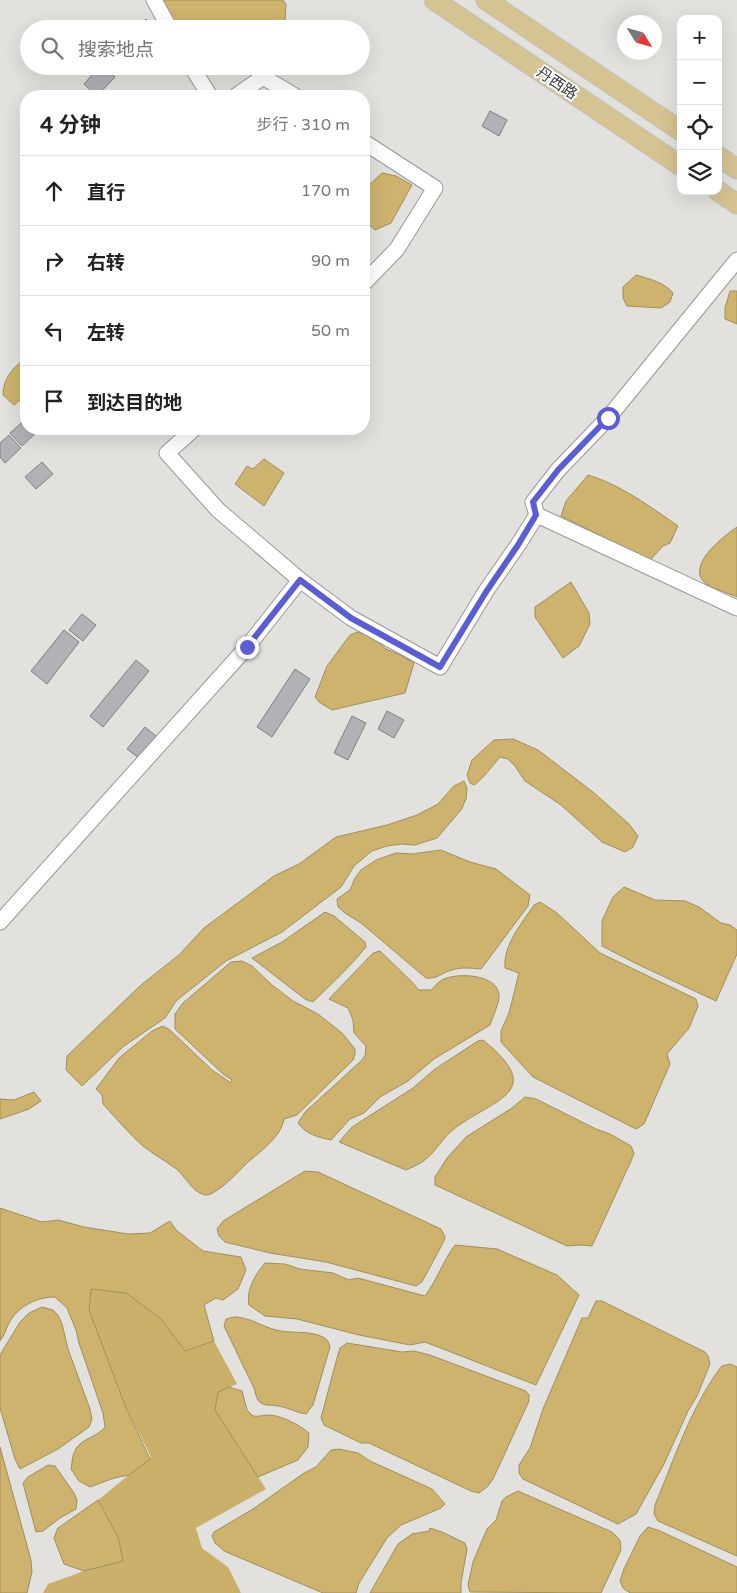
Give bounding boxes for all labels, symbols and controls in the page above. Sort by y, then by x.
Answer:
north arrow [617,15,662,60]
map controls [677,15,722,195]
button: + [677,15,722,60]
search box [20,20,370,75]
icon: search [38,34,66,62]
text: 搜索地点 [78,39,154,61]
button: − [677,60,722,105]
street label: 丹西路 [533,63,581,103]
button: locate [677,105,722,150]
text: 4 分钟 [40,113,101,138]
text: 步行 · 310 m [257,115,350,135]
button: layers [677,150,722,195]
icon: ahead [40,177,68,205]
text: 170 m [301,181,350,201]
text: 直行 [87,182,125,204]
icon: right [40,247,68,275]
text: 90 m [311,251,350,271]
text: 右转 [87,252,125,274]
icon: left [40,317,68,345]
text: 50 m [311,321,350,341]
text: 左转 [87,322,125,344]
icon: arrive [40,387,68,415]
text: 到达目的地 [87,392,182,414]
route start [597,407,620,430]
route end [236,636,259,659]

